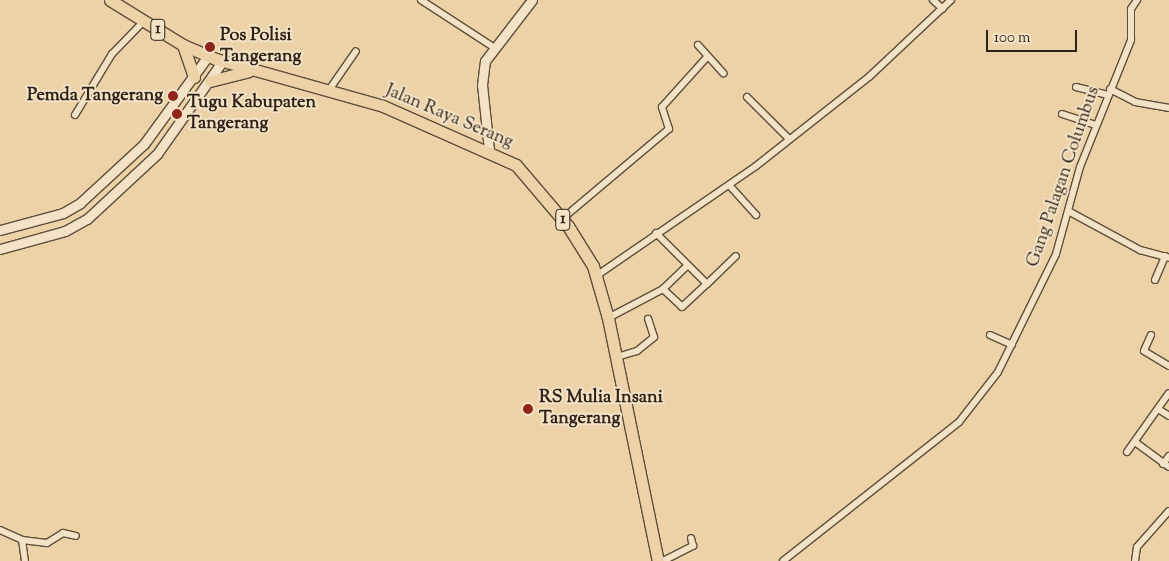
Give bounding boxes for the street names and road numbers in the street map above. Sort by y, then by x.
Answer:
road number: 1 [149,16,167,44]
street label: Jalan Raya Serang [382,80,516,154]
street label: Gang Palagan Columbus [1023,84,1105,270]
road number: 1 [554,206,572,234]

